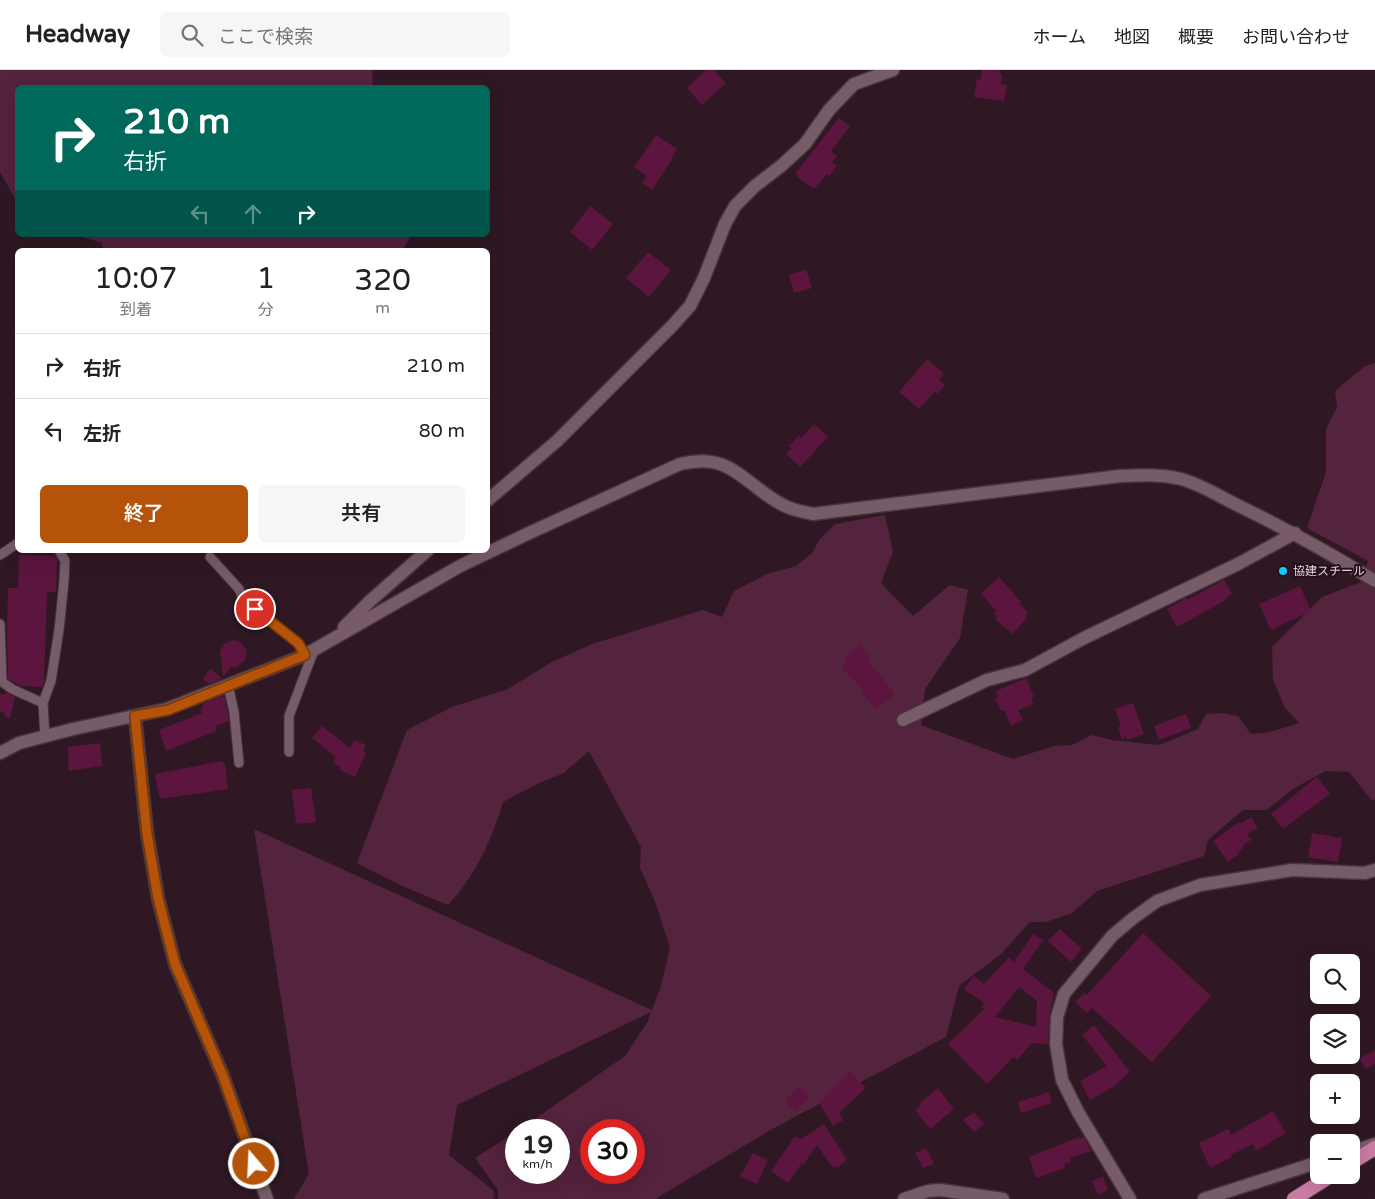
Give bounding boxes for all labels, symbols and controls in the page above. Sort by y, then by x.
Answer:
search box [160,12,510,57]
text: Headway [25,20,130,49]
icon: search [178,21,206,49]
text: ここで検索 [218,26,313,48]
text: ホーム [1033,26,1086,48]
text: 地図 [1114,26,1150,48]
text: 概要 [1178,26,1214,48]
text: お問い合わせ [1242,26,1350,48]
text: 210 m [123,101,230,143]
icon: right [40,105,105,170]
text: 右折 [123,149,167,175]
icon: left [186,200,214,228]
icon: ahead [239,200,267,228]
icon: right [292,200,320,228]
text: 10:07 [94,260,177,297]
text: 1 [256,260,275,297]
text: 320 [354,262,411,299]
text: m [375,298,390,318]
text: 到着 [120,300,152,320]
text: 分 [258,300,274,320]
icon: right [40,352,68,380]
text: 210 m [407,355,465,377]
text: 右折 [83,358,121,380]
icon: left [40,417,68,445]
text: 80 m [419,420,465,442]
text: 左折 [83,423,121,445]
button: 終了 [40,485,248,543]
button: 共有 [258,485,465,543]
place label: 協建スチール [1293,564,1365,578]
marker: 協建スチール [1277,565,1289,577]
pin [234,588,276,630]
icon: arrive [241,595,269,623]
map controls [1310,954,1360,1184]
button: search [1310,954,1360,1004]
button: layers [1310,1014,1360,1064]
button: + [1310,1074,1360,1124]
speed limit sign: 30 [580,1119,645,1184]
text: 19 [522,1130,553,1160]
button: − [1310,1134,1360,1184]
position arrow [227,1137,279,1189]
text: km/h [522,1157,553,1171]

